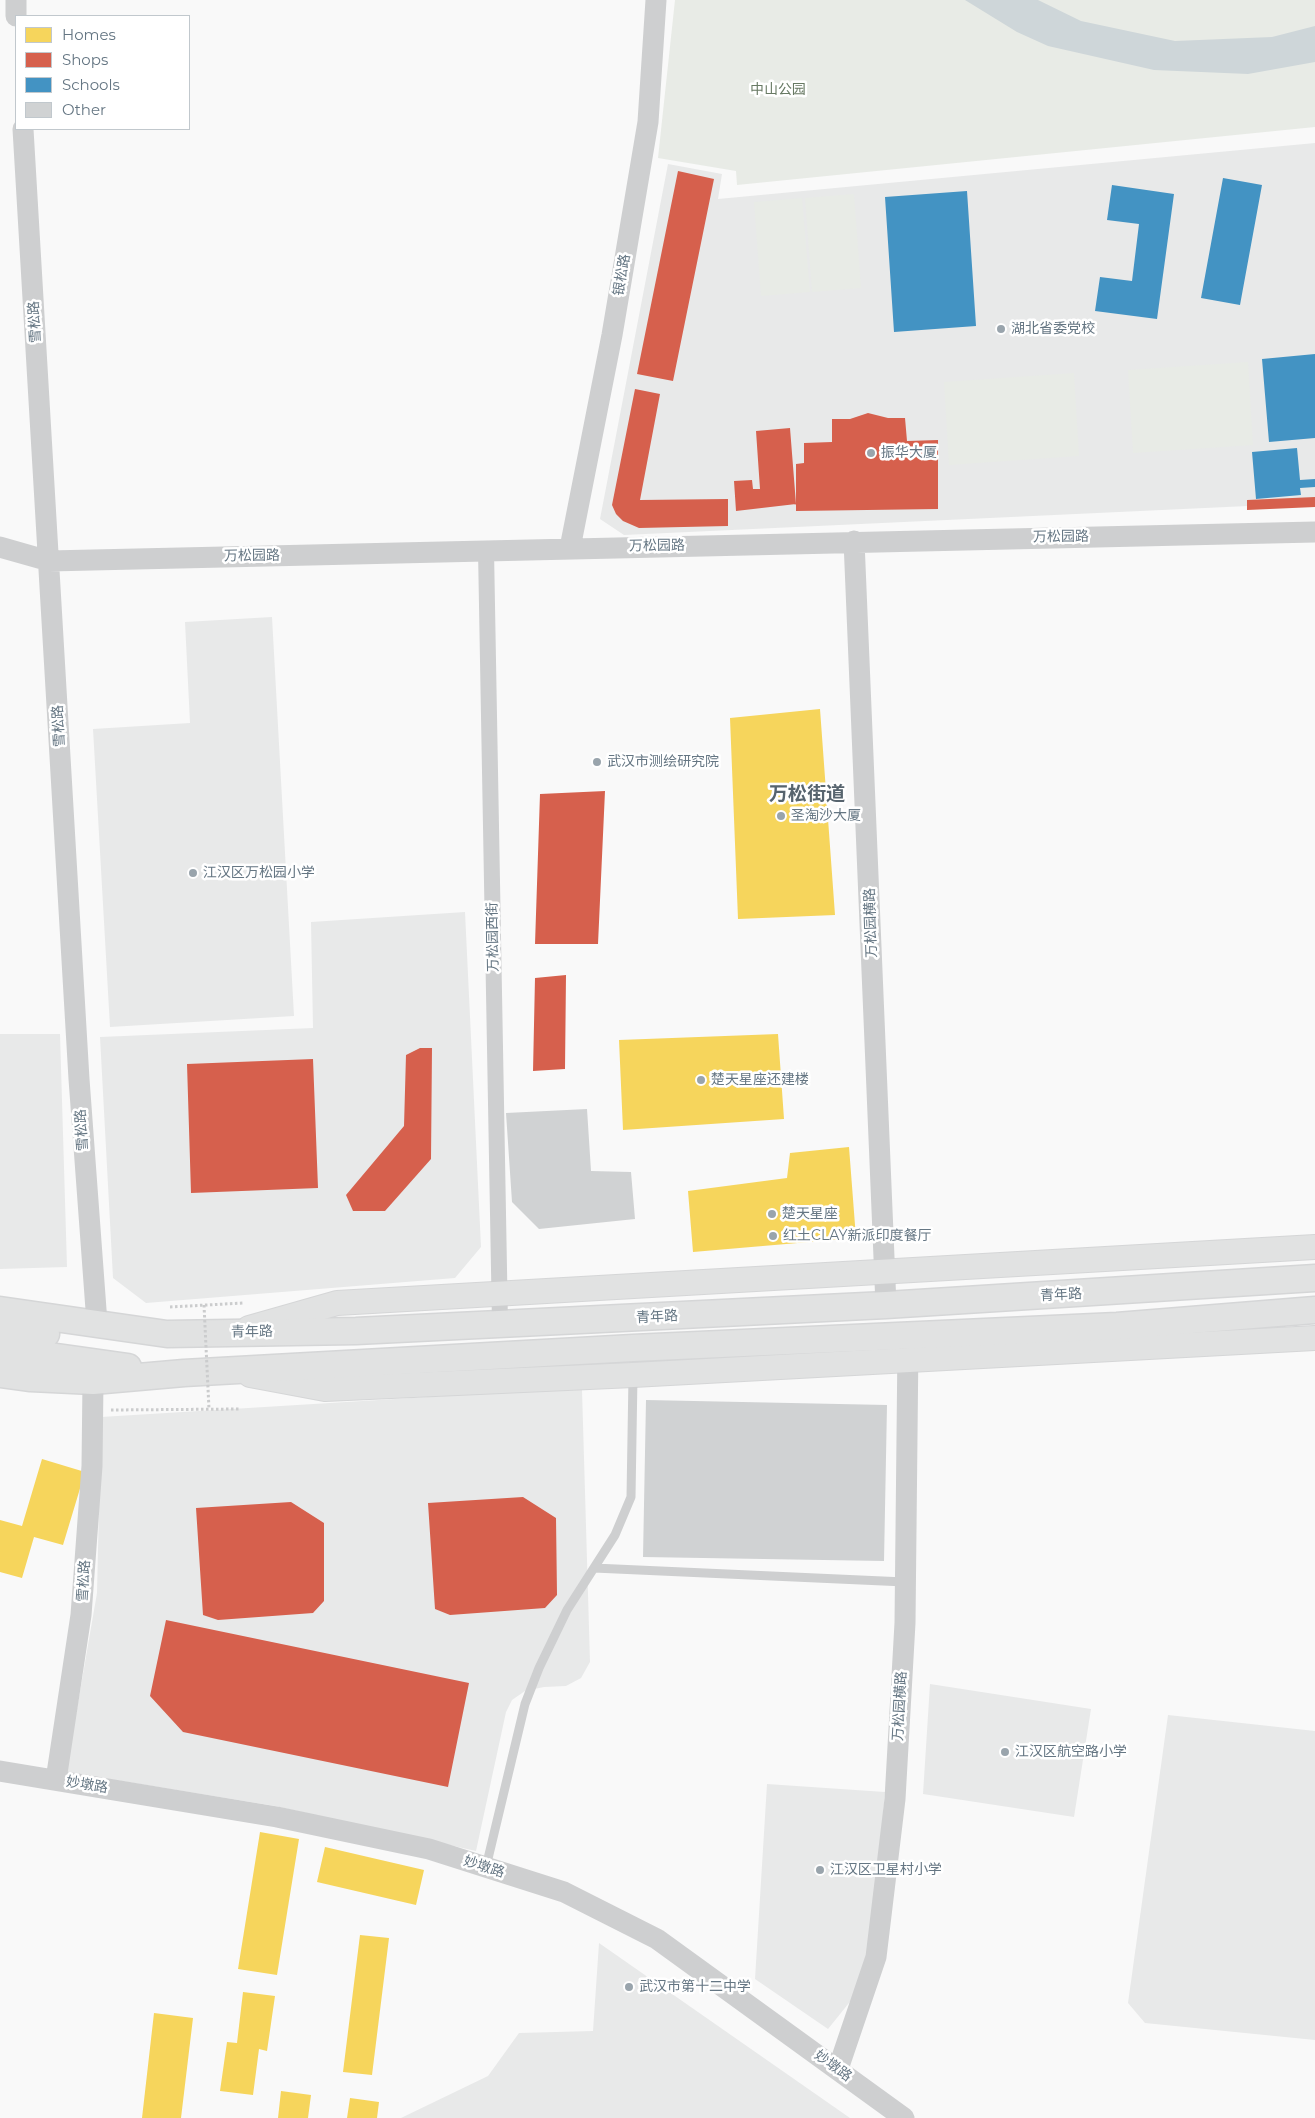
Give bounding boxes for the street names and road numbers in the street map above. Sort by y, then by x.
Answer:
street label: 银松路 [610,253,634,297]
street label: 雪松路 [26,301,44,343]
street label: 万松园路 [1033,528,1089,546]
street label: 万松园路 [629,537,685,555]
street label: 万松园路 [224,547,280,565]
street label: 雪松路 [50,705,68,747]
street label: 万松园横路 [861,888,881,958]
street label: 万松园西街 [484,902,502,972]
street label: 雪松路 [72,1108,92,1152]
street label: 青年路 [1040,1286,1082,1304]
street label: 青年路 [636,1308,678,1326]
street label: 青年路 [231,1323,273,1341]
street label: 雪松路 [74,1559,94,1603]
street label: 万松园横路 [890,1671,910,1741]
street label: 妙墩路 [65,1773,109,1797]
street label: 妙墩路 [461,1853,507,1881]
street label: 妙墩路 [811,2047,855,2085]

